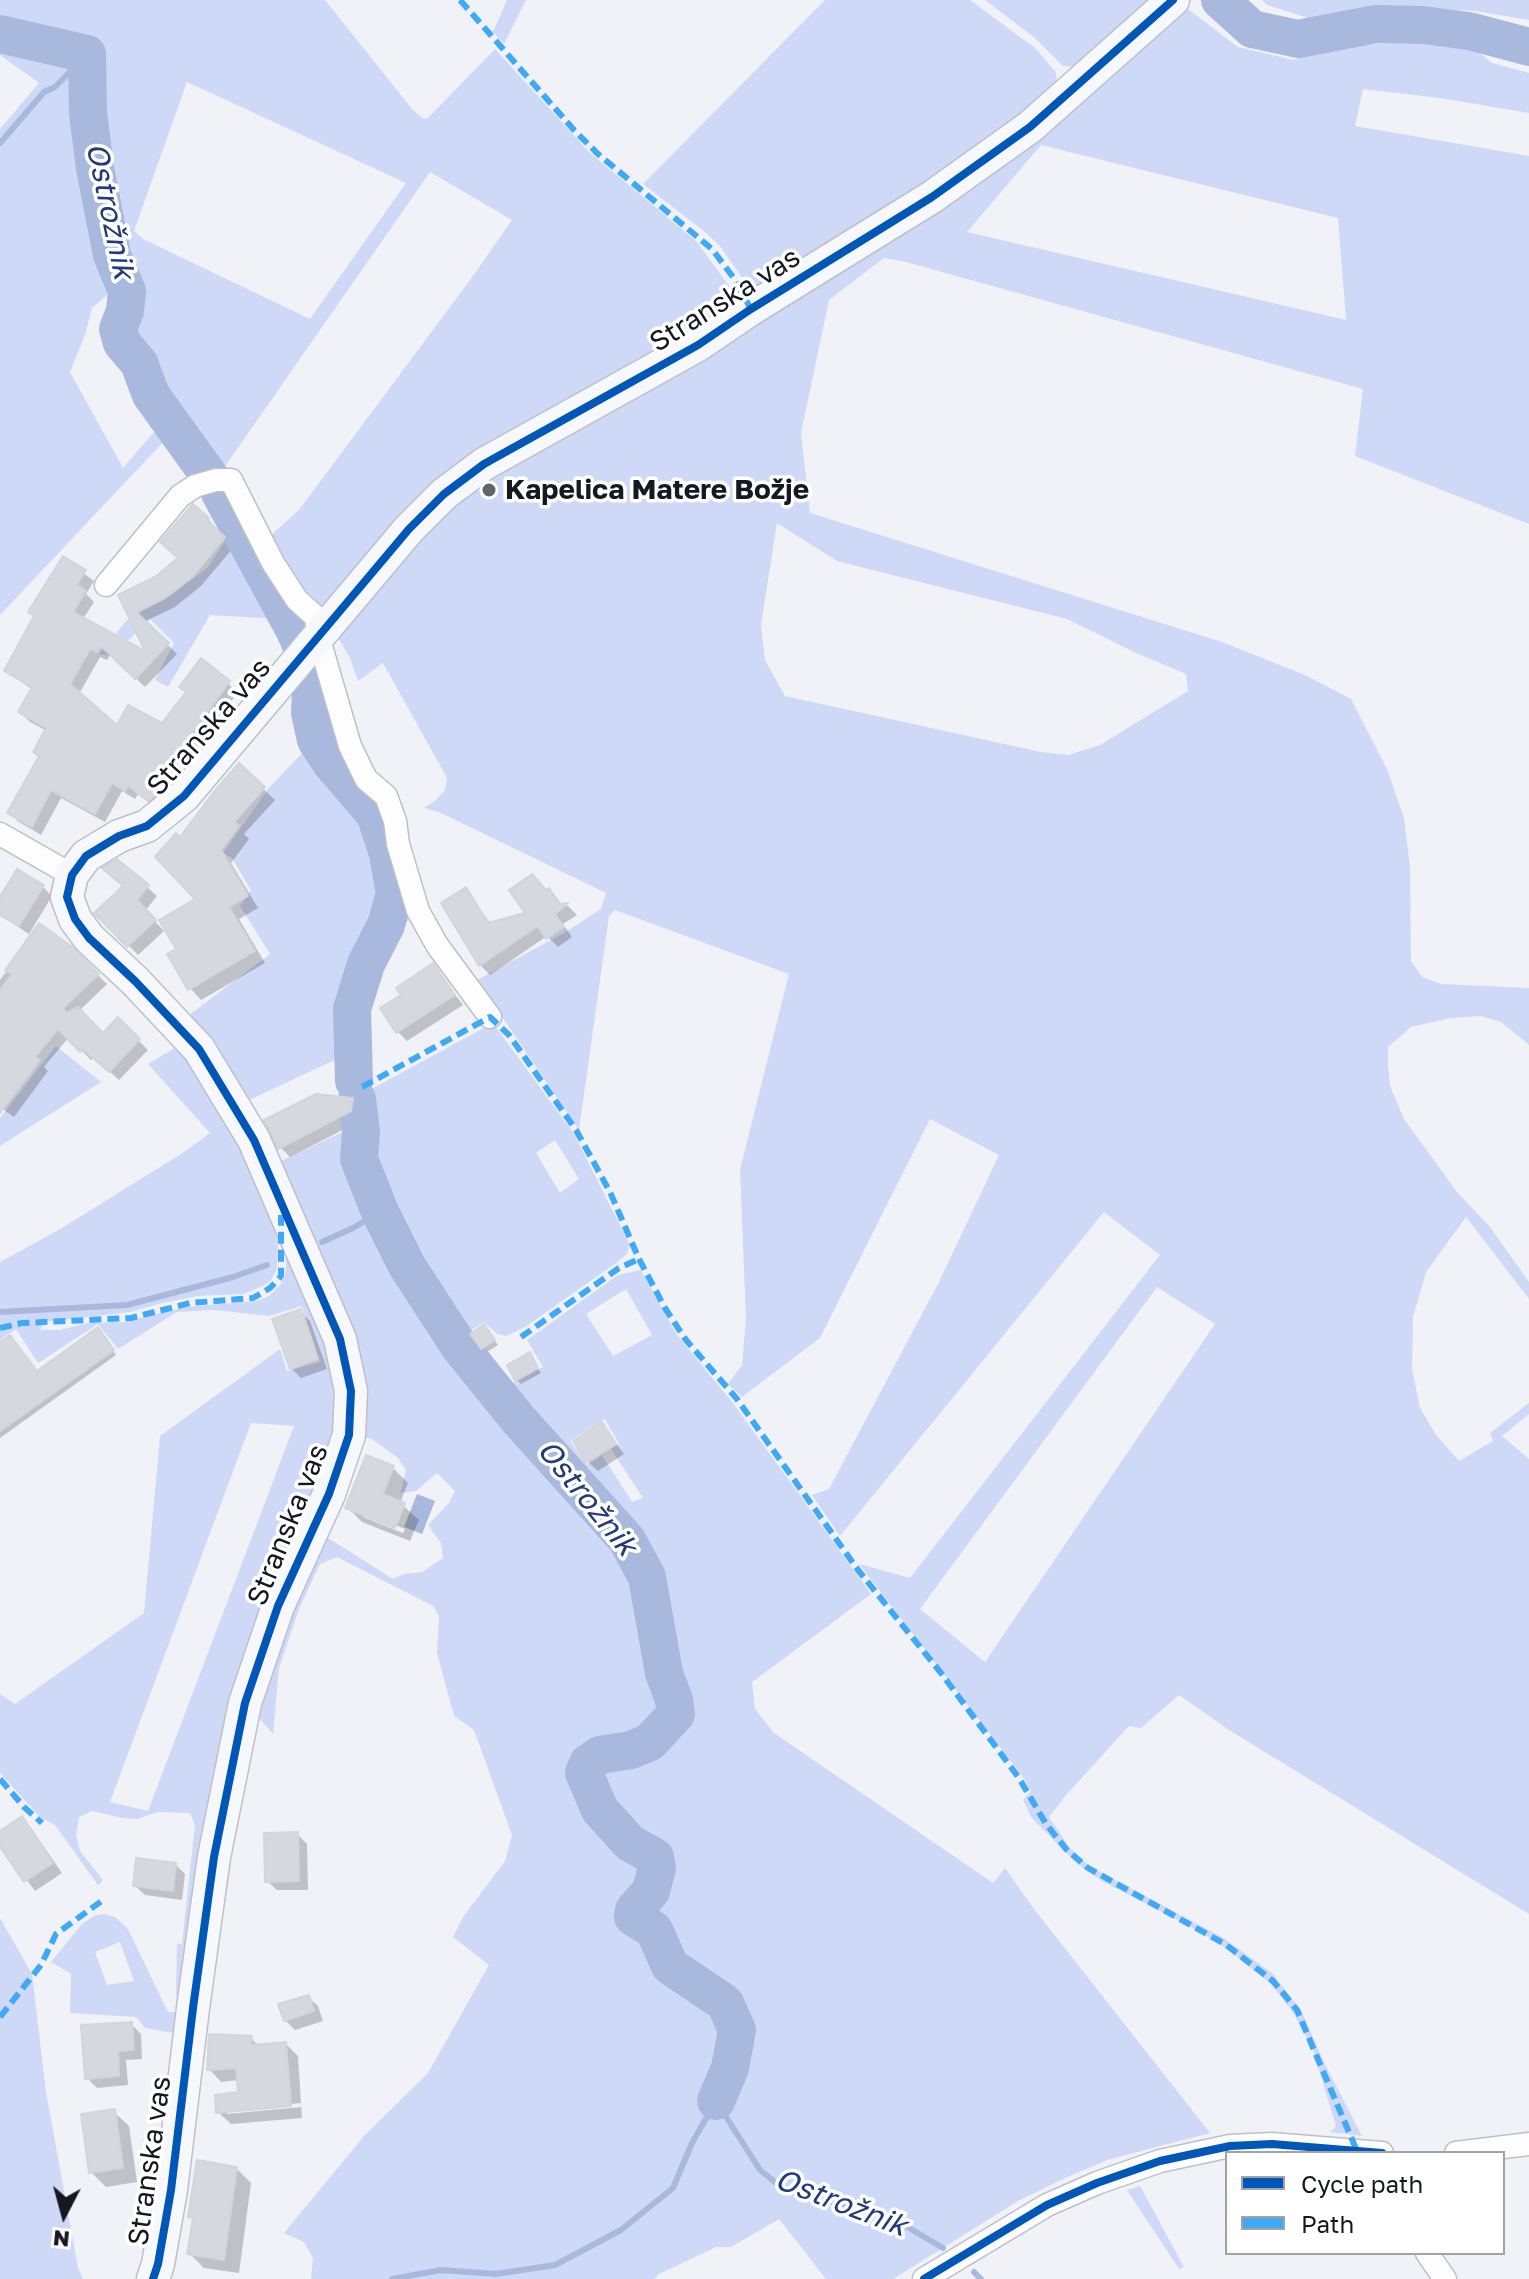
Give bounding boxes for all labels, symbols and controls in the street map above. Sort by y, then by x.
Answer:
water label: Ostrožnik [78,140,142,282]
street label: Stranska vas [644,240,806,360]
place label: Kapelica Matere Božje [505,473,809,507]
marker: Kapelica Matere Božje [480,481,498,499]
street label: Stranska vas [140,651,278,803]
water label: Ostrožnik [530,1433,644,1563]
street label: Stranska vas [240,1439,336,1611]
street label: Stranska vas [121,2074,179,2248]
legend [1225,2151,1505,2255]
water label: Ostrožnik [770,2161,912,2245]
text: Cycle path [1301,2169,1423,2198]
north arrow [24,2175,104,2255]
text: Path [1301,2209,1354,2238]
text: N [52,2225,71,2254]

